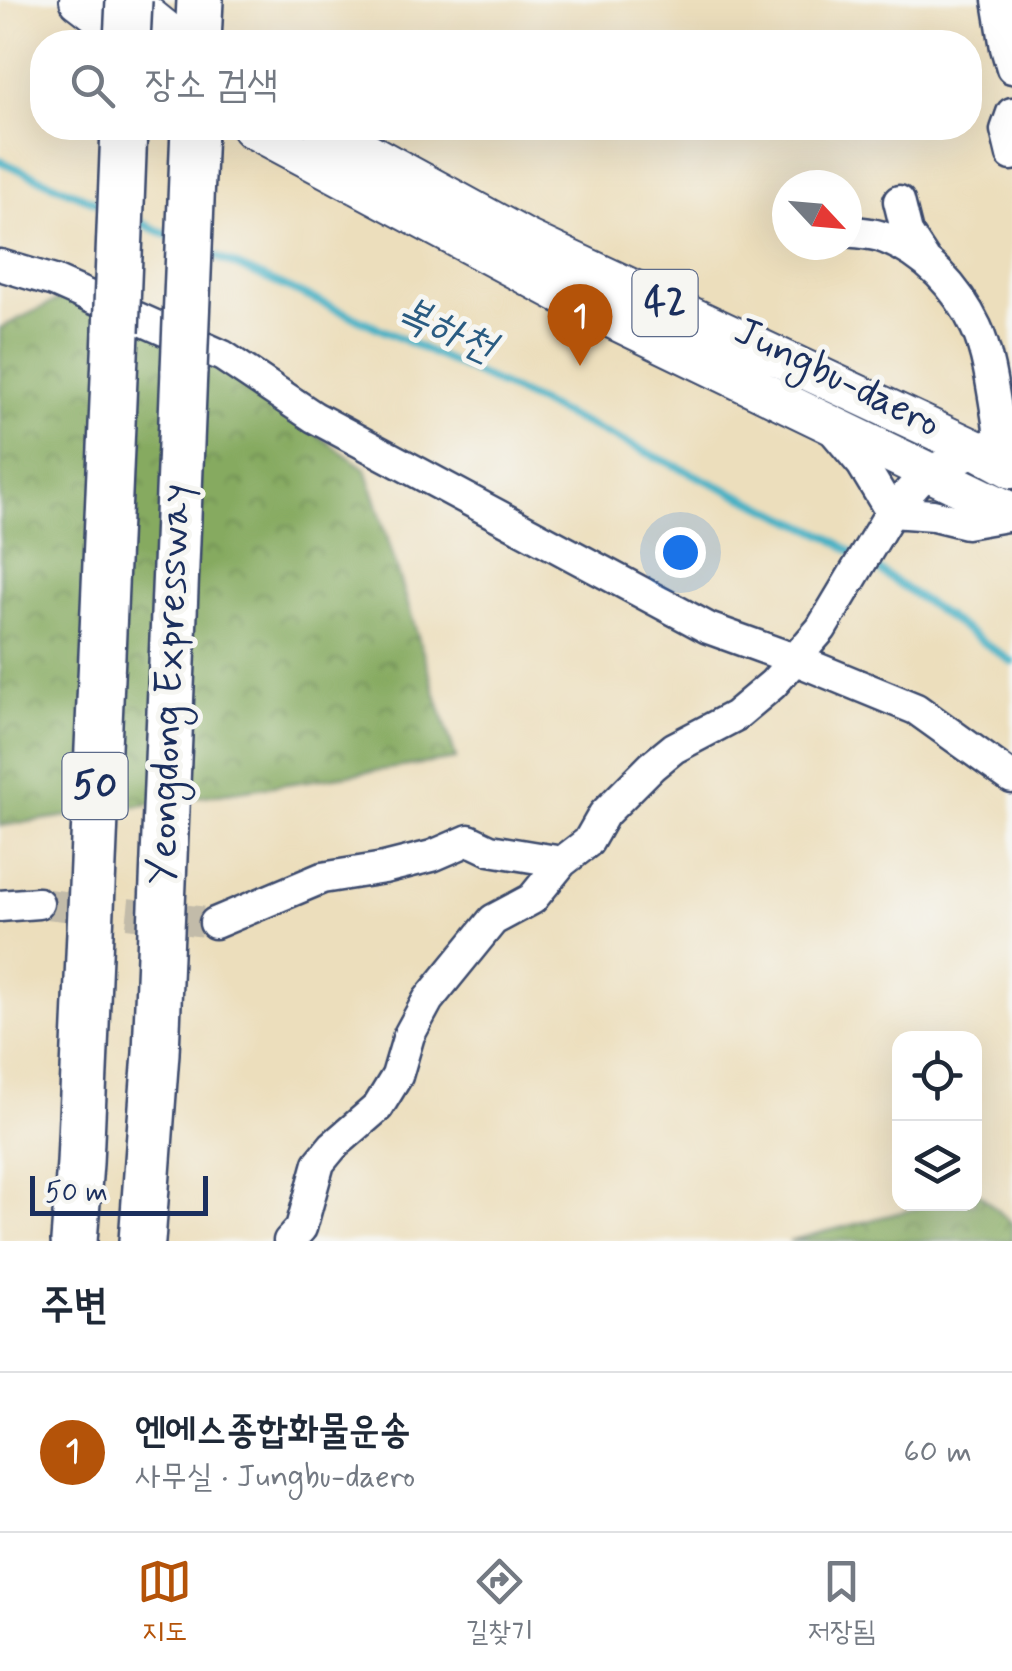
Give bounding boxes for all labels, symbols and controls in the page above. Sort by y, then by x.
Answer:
search box [30,30,982,140]
icon: search [65,58,120,113]
text: 장소 검색 [145,61,278,110]
north arrow [772,170,862,260]
road number: 42 [632,270,698,336]
water label: 복하천 [389,284,507,377]
pin: 1 [548,284,612,366]
street label: Jungbu-daero [724,306,949,453]
street label: Yeongdong Expressway [137,483,206,885]
your location [655,527,706,578]
road number: 50 [62,753,128,819]
map controls [892,1031,982,1211]
button: locate [892,1031,982,1121]
button: layers [892,1121,982,1211]
scale bar [30,1171,208,1216]
text: 50 m [45,1175,108,1212]
text: 주변 [40,1279,108,1334]
text: 엔에스종합화물운송 [135,1407,410,1456]
text: 1 [65,1431,80,1473]
text: 60 m [903,1431,972,1473]
text: 사무실 · Jungbu-daero [135,1456,415,1498]
tab: 지도 [137,1554,192,1651]
tab: 길찾기 [466,1554,534,1651]
tab: 저장됨 [807,1554,875,1651]

